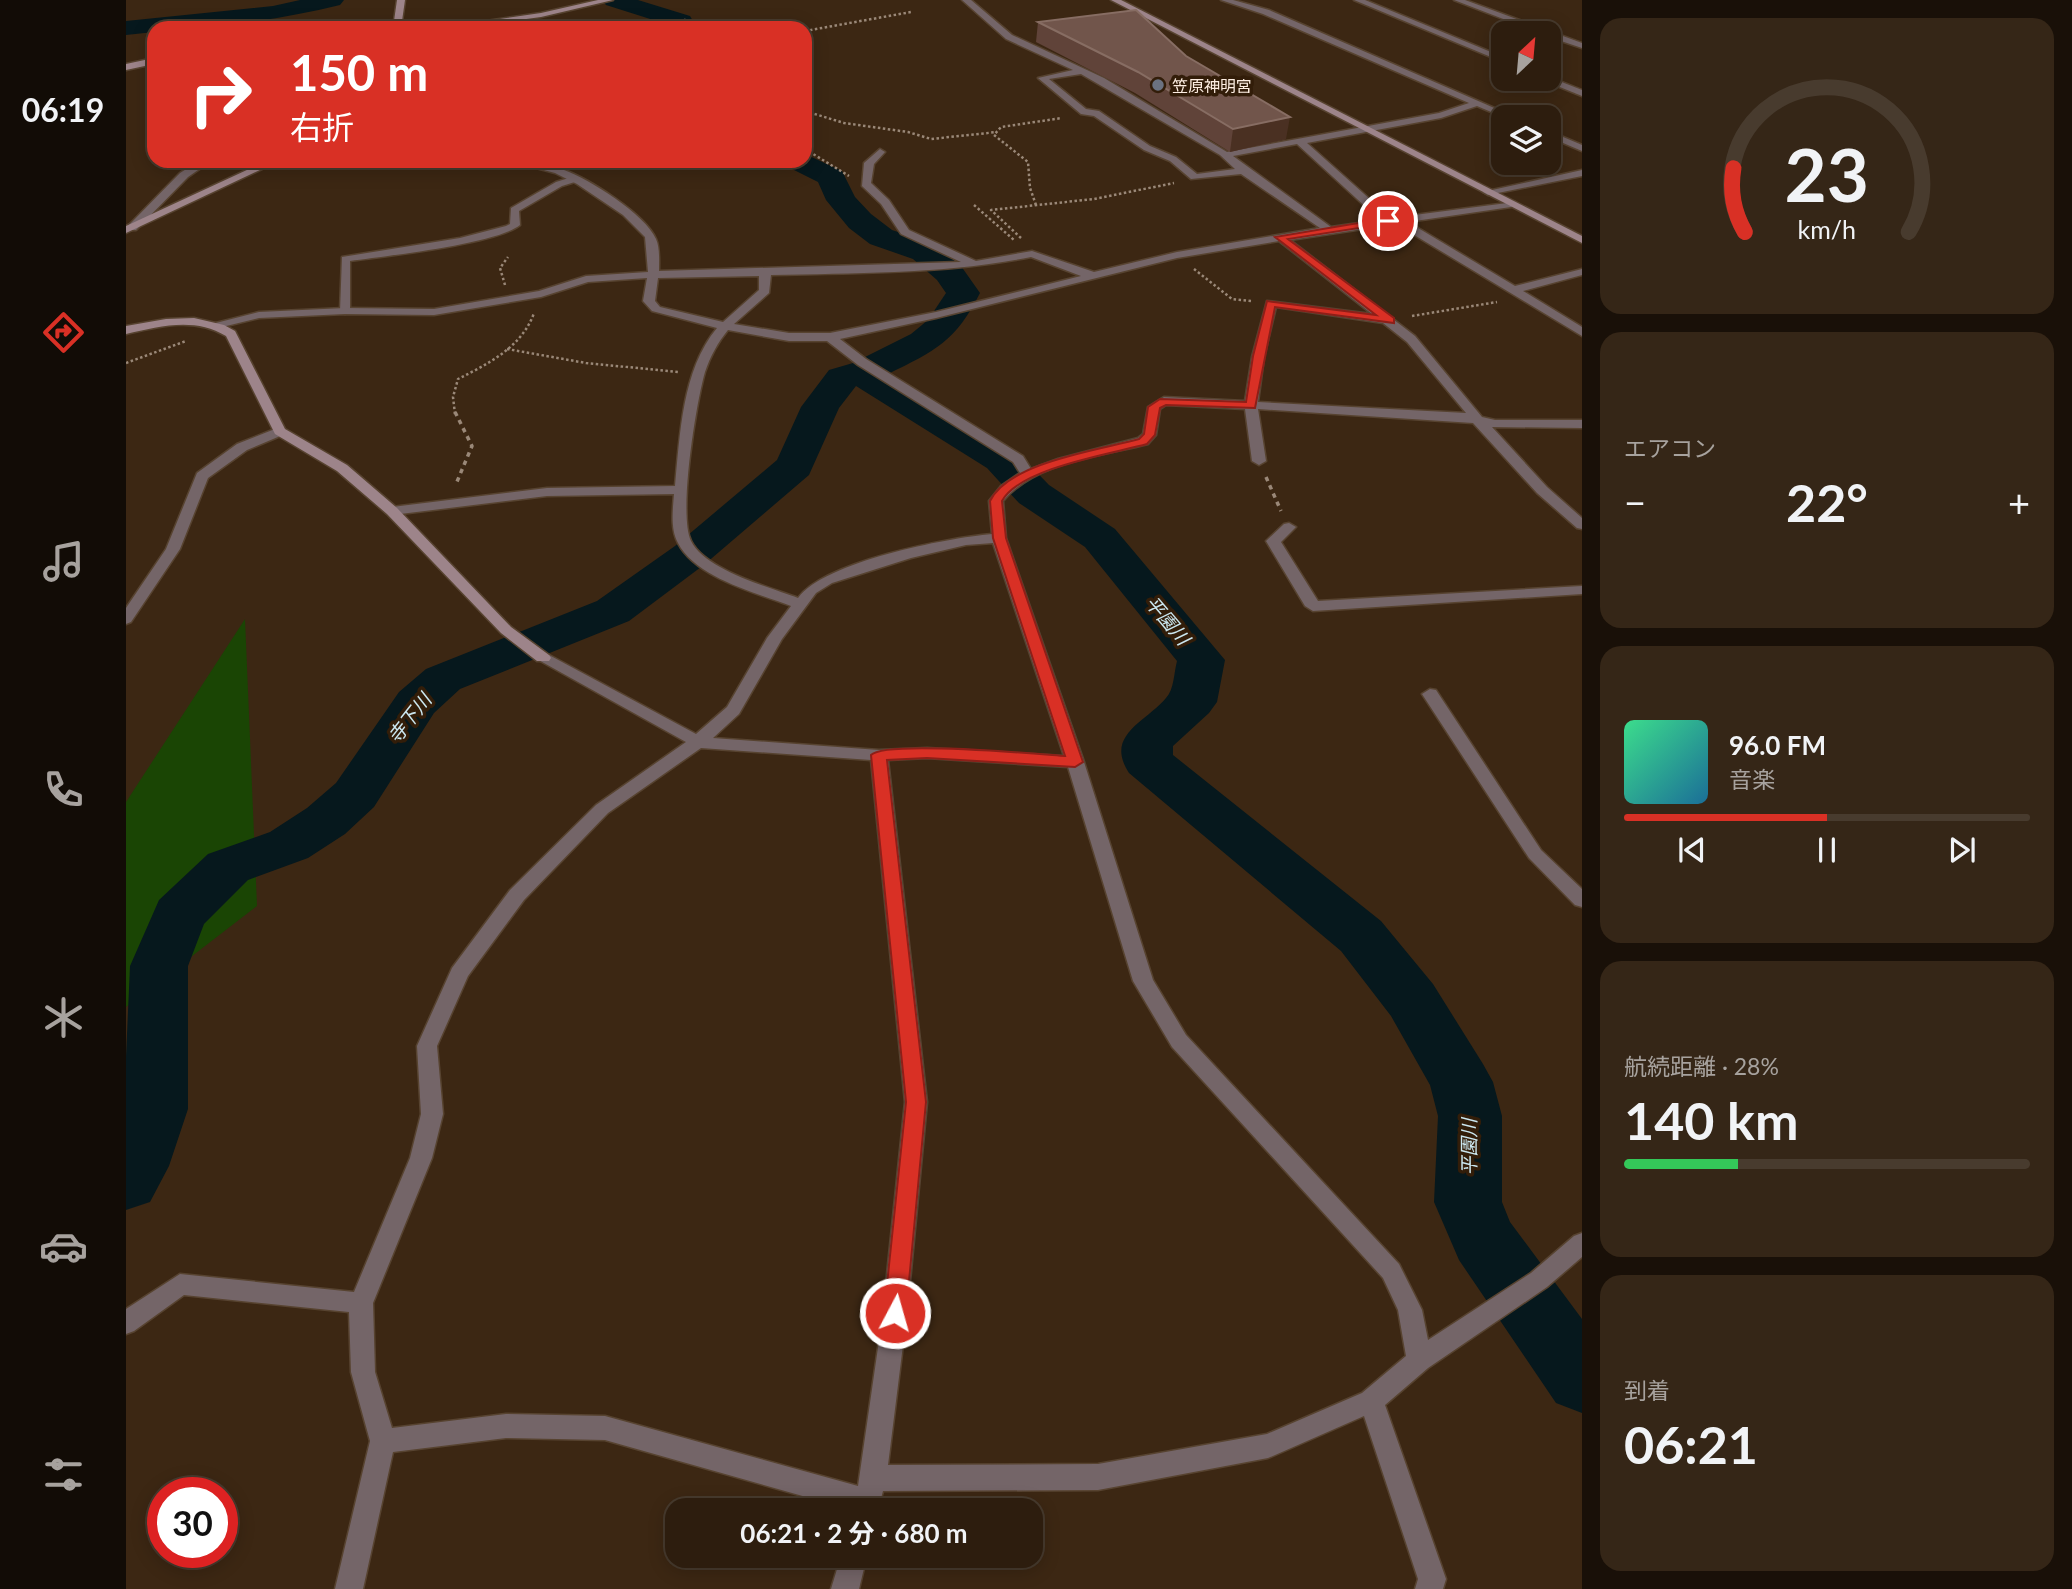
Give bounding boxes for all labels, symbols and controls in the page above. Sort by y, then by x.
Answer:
north arrow [1491,21,1561,91]
map controls [1491,21,1561,175]
text: 150 m [290,43,428,101]
icon: right [175,49,266,140]
place label: 笠原神明宮 [1172,76,1252,95]
marker: 笠原神明宮 [1150,77,1166,93]
text: 06:19 [22,90,104,129]
button: layers [1491,105,1561,175]
text: 右折 [290,107,354,146]
text: 23 [1785,130,1869,218]
pin [1358,191,1418,251]
icon: arrive [1369,202,1407,240]
text: km/h [1798,214,1856,244]
icon: directions [39,308,88,357]
text: エアコン [1624,434,1716,462]
text: 22° [1786,471,1868,533]
text: − [1624,479,1646,525]
text: + [2008,479,2030,525]
icon: music [39,537,88,586]
water label: 平園川 [1141,591,1196,651]
water label: 寺下川 [382,687,437,748]
text: 96.0 FM [1729,729,1826,761]
icon: phone [39,765,88,814]
text: 音楽 [1729,765,1775,793]
icon: previous [1673,831,1711,869]
icon: pause [1808,831,1846,869]
icon: next [1943,831,1981,869]
icon: climate [39,993,88,1042]
text: 航続距離 · 28% [1624,1052,1779,1080]
text: 140 km [1624,1089,1798,1151]
water label: 平園川 [1457,1117,1480,1176]
icon: car [39,1222,88,1271]
position arrow [858,1276,932,1350]
text: 到着 [1624,1376,1670,1404]
text: 06:21 [1624,1413,1758,1475]
icon: filters [39,1450,88,1499]
speed limit sign: 30 [147,1477,238,1568]
text: 06:21 · 2 分 · 680 m [740,1517,968,1549]

